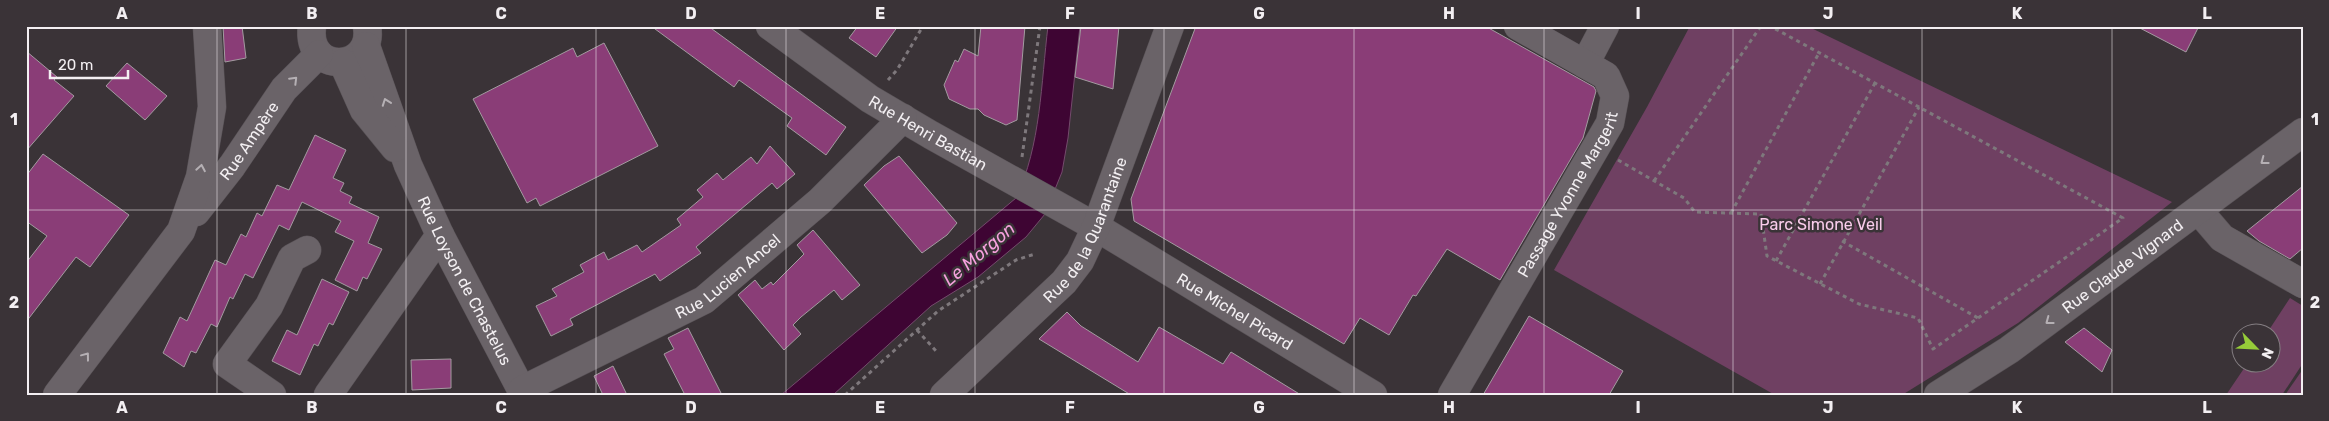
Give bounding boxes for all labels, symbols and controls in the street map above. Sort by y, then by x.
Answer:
text: A [116,4,128,23]
text: B [306,4,318,23]
text: C [495,4,507,23]
text: D [685,4,697,23]
text: E [875,4,885,23]
text: F [1065,4,1075,23]
text: G [1253,4,1265,23]
text: H [1443,4,1455,23]
text: I [1635,4,1641,23]
text: J [1823,4,1833,23]
text: K [2012,4,2023,23]
text: L [2202,4,2212,23]
scale bar [50,48,128,80]
text: 20 m [58,56,93,74]
one-way arrow [288,76,297,85]
street label: Rue Henri Bastian [866,91,991,174]
street label: Rue Ampère [215,98,282,184]
one-way arrow [382,98,392,107]
text: 1 [10,110,18,129]
street label: Passage Yvonne Margerit [1513,110,1621,280]
text: 1 [2311,110,2319,129]
street label: Rue de la Quarantaine [1039,154,1130,306]
one-way arrow [2260,155,2270,164]
one-way arrow [196,163,206,172]
street label: Rue Loyson de Chastelus [414,193,516,368]
park label: Parc Simone Veil [1759,215,1883,234]
street label: Rue Claude Vignard [2058,215,2186,317]
water label: Le Morgon [938,217,1020,291]
street label: Rue Lucien Ancel [672,230,784,322]
street label: Rue Michel Picard [1173,269,1296,354]
text: 2 [9,293,19,312]
text: 2 [2310,293,2320,312]
one-way arrow [2046,315,2055,323]
north arrow [2232,324,2282,374]
text: N [2258,345,2277,361]
one-way arrow [81,353,89,362]
text: A [116,398,128,417]
text: B [306,398,318,417]
text: C [495,398,507,417]
text: D [685,398,697,417]
text: E [875,398,885,417]
text: F [1065,398,1075,417]
text: G [1253,398,1265,417]
text: H [1443,398,1455,417]
text: I [1635,398,1641,417]
text: J [1823,398,1833,417]
text: K [2012,398,2023,417]
text: L [2202,398,2212,417]

